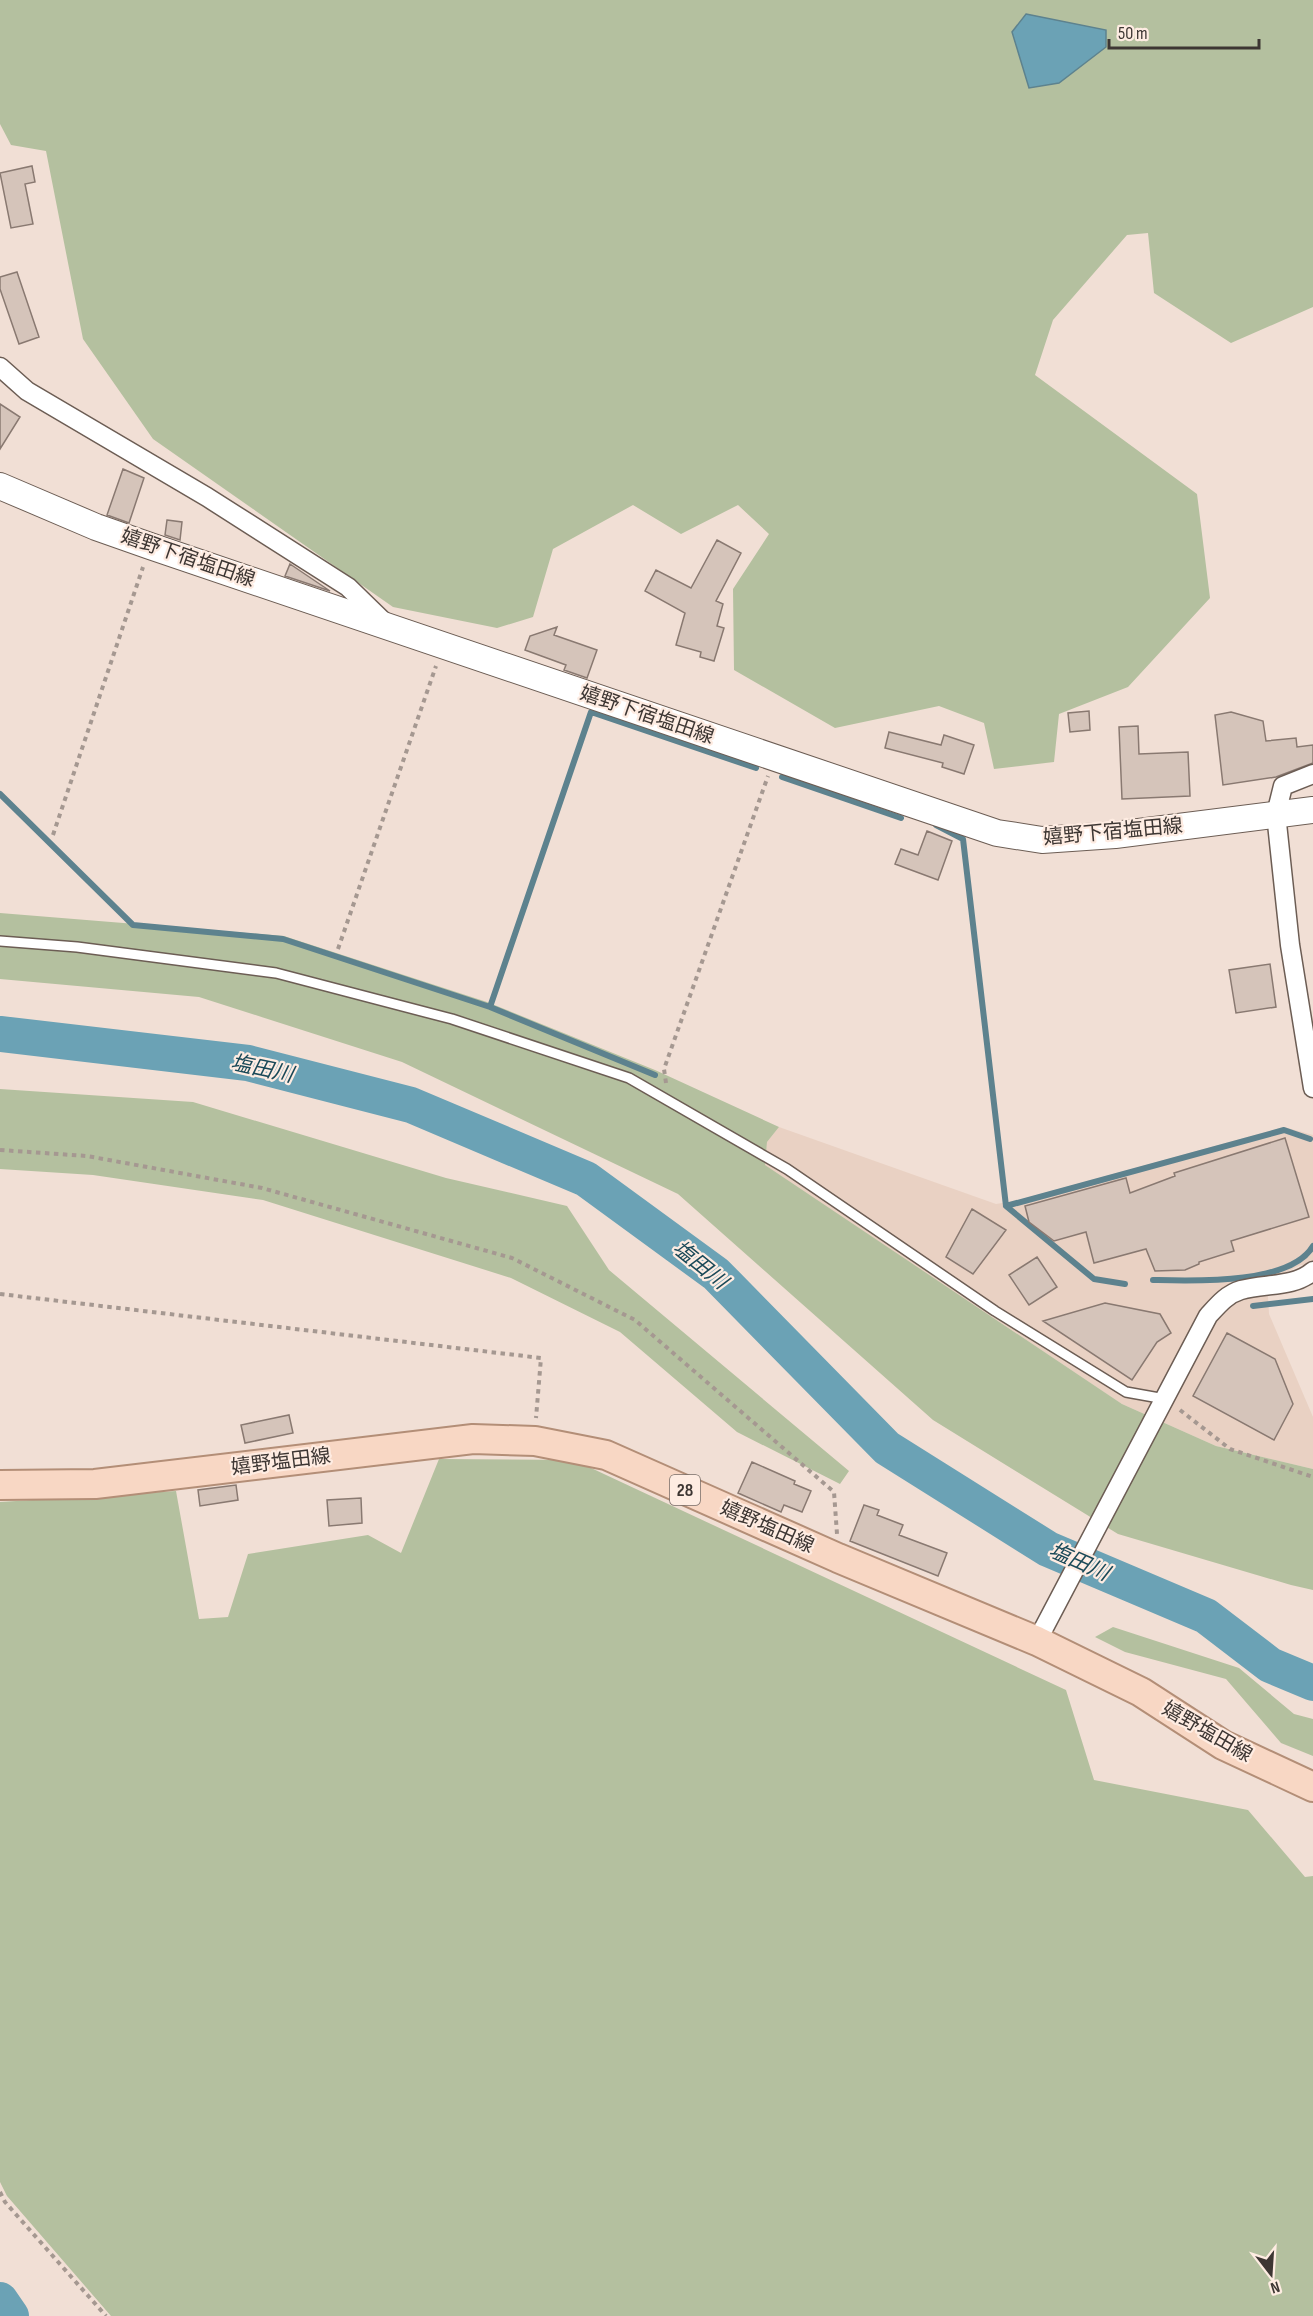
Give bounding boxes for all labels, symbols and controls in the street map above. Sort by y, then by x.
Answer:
scale bar [1109,12,1259,50]
text: 50 m [1118,23,1148,44]
street label: 嬉野下宿塩田線 [118,524,258,592]
street label: 嬉野下宿塩田線 [577,681,717,749]
street label: 嬉野下宿塩田線 [1042,814,1184,850]
water label: 塩田川 [229,1050,297,1088]
water label: 塩田川 [668,1235,734,1296]
street label: 嬉野塩田線 [230,1444,332,1480]
road number: 28 [670,1475,700,1505]
street label: 嬉野塩田線 [716,1496,818,1558]
water label: 塩田川 [1045,1538,1115,1587]
street label: 嬉野塩田線 [1158,1697,1256,1767]
north arrow [1241,2244,1301,2304]
text: N [1268,2277,1282,2297]

